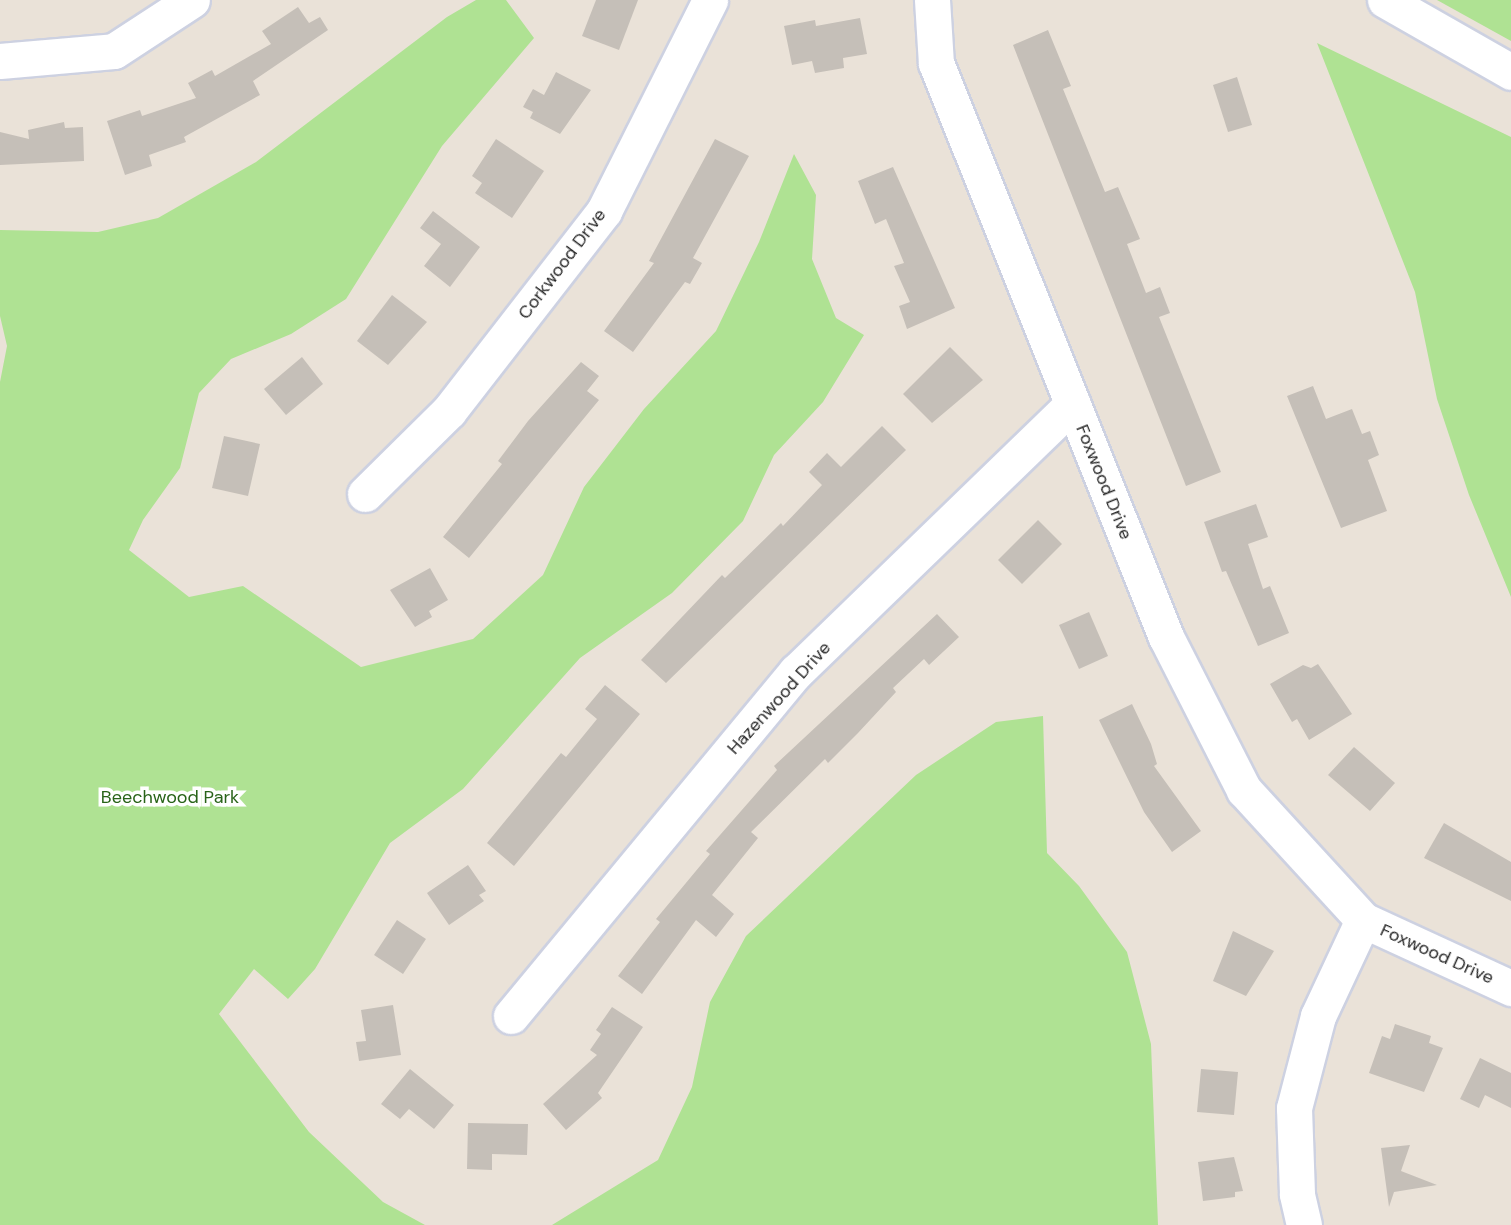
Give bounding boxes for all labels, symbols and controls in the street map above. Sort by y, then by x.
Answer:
street label: Corkwood Drive [513,204,611,324]
street label: Foxwood Drive [1071,421,1137,543]
street label: Hazenwood Drive [723,637,835,759]
park label: Beechwood Park [101,786,239,808]
street label: Foxwood Drive [1377,919,1497,989]

